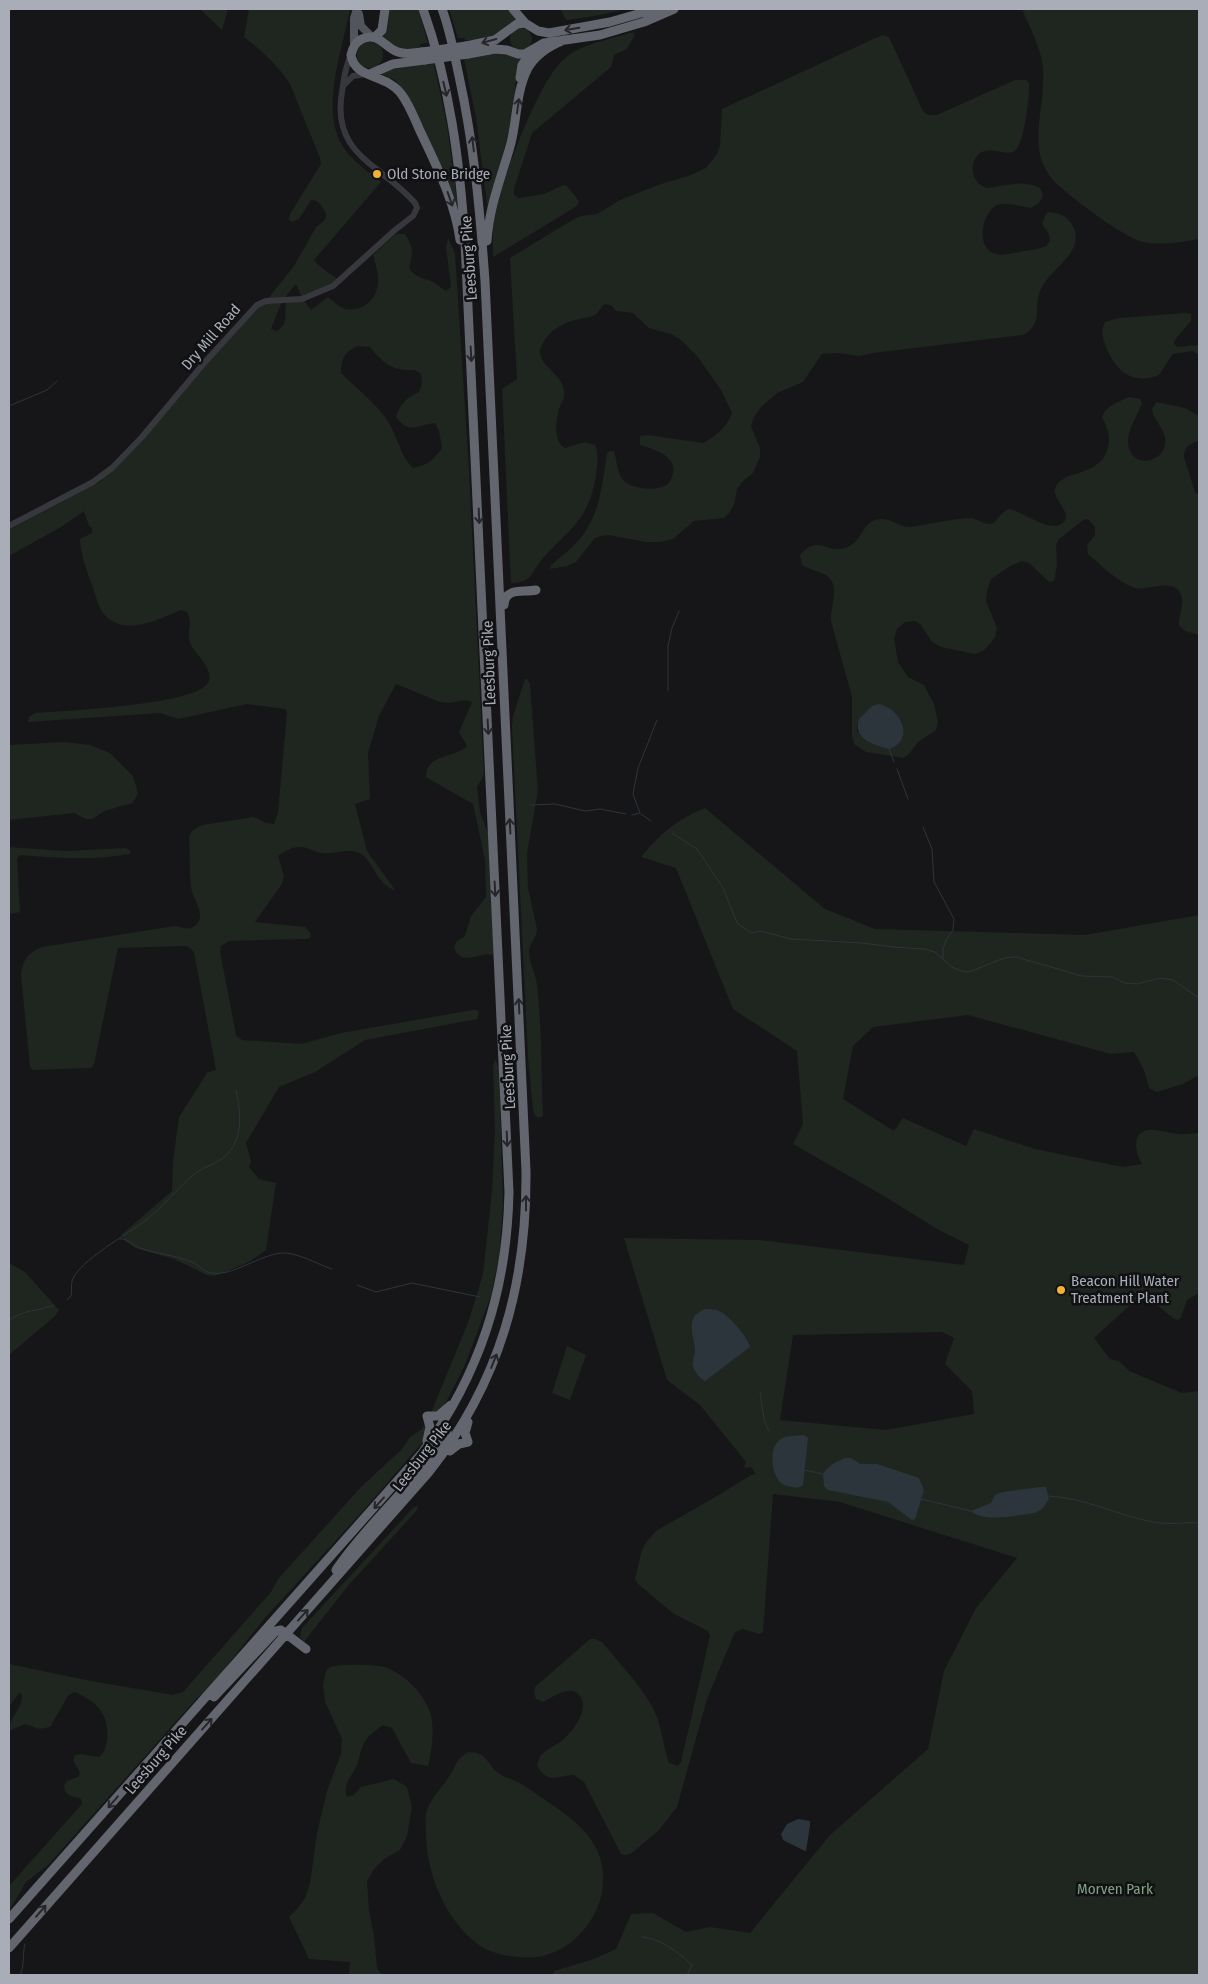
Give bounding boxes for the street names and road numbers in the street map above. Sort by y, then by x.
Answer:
street label: Leesburg Pike [457,215,481,301]
street label: Dry Mill Road [178,300,244,374]
street label: Leesburg Pike [479,620,499,706]
street label: Leesburg Pike [497,1024,519,1110]
street label: Leesburg Pike [389,1417,455,1495]
street label: Leesburg Pike [121,1722,191,1798]

